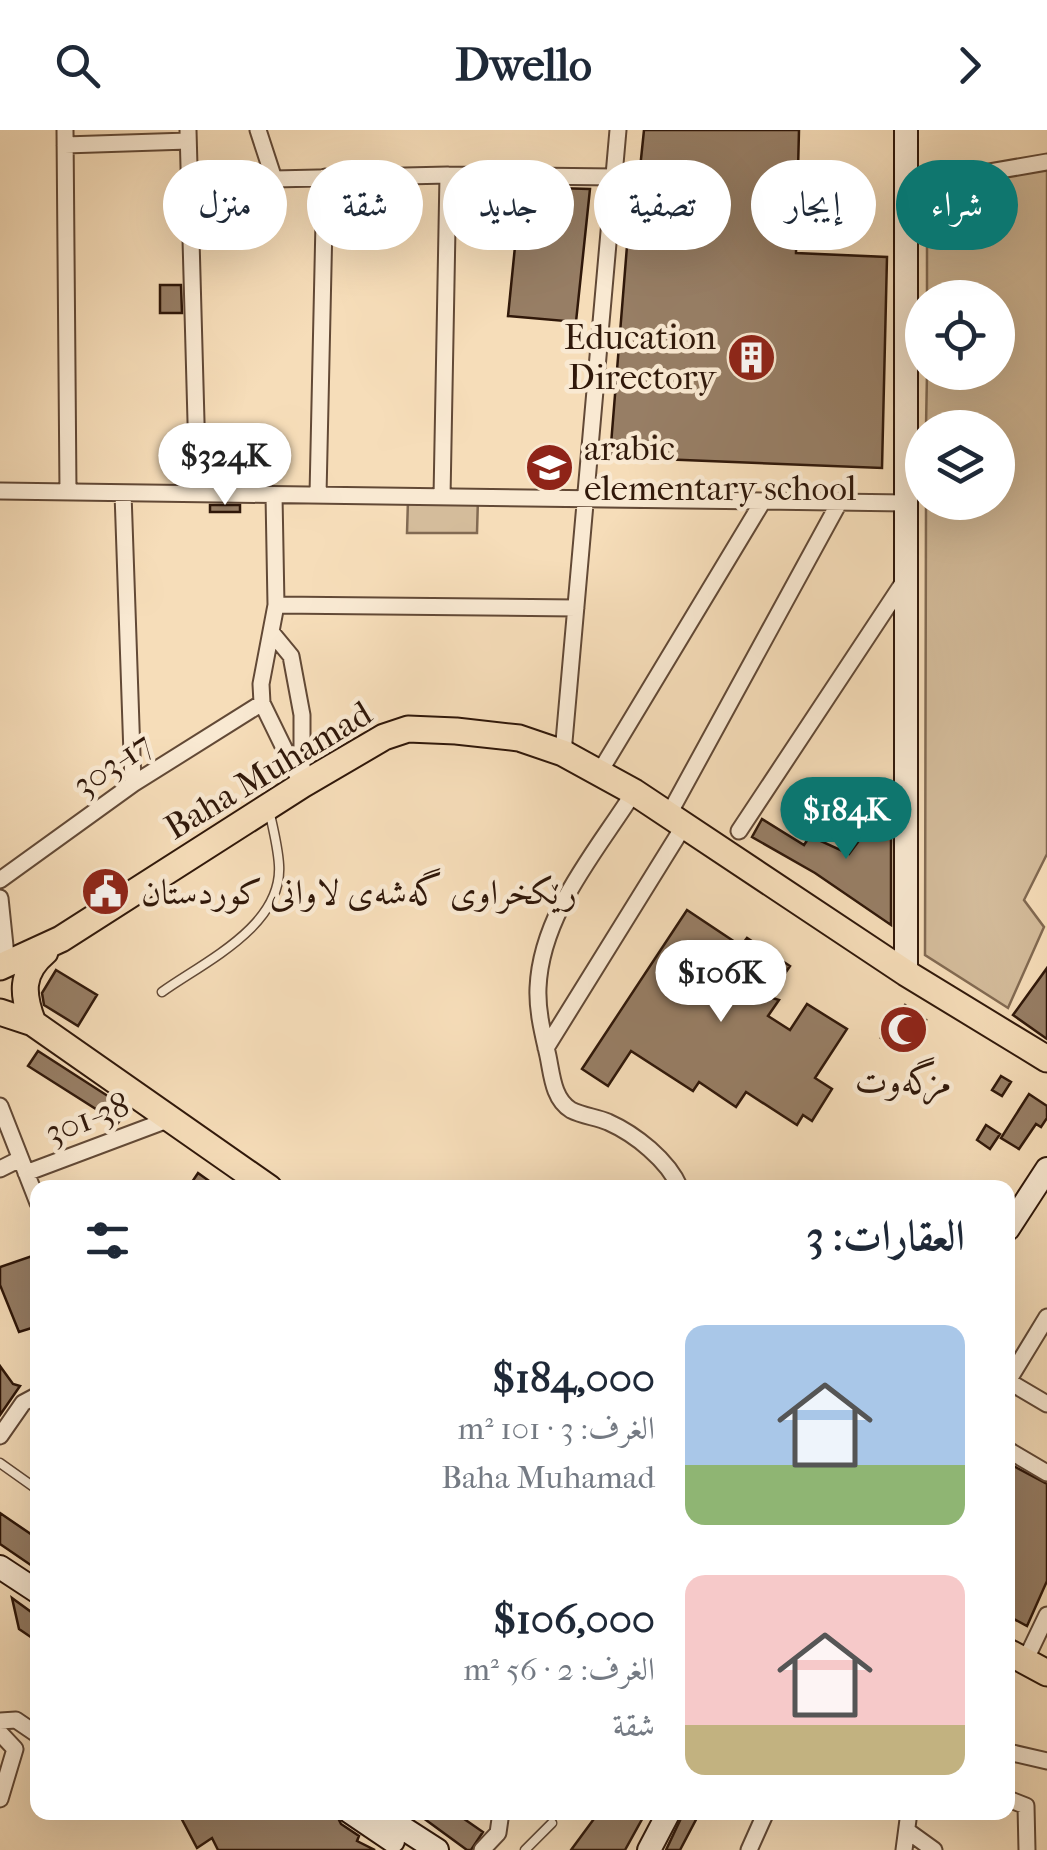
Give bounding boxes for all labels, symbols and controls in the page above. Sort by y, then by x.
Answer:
icon: search [50,38,105,93]
icon: forward [942,38,997,93]
text: Dwello [455,39,592,92]
chip: منزل [163,160,287,250]
chip: شقة [307,160,423,250]
chip: جديد [443,160,574,250]
chip: تصفية [594,160,731,250]
chip: إيجار [751,160,876,250]
chip: شراء [896,160,1018,250]
map controls [905,280,1015,520]
button: locate [905,280,1015,390]
place label: Education Directory [564,317,717,398]
building icon: Education Directory [725,331,777,383]
button: layers [905,410,1015,520]
pin: $324K [155,423,295,508]
place label: arabic elementary school [584,428,857,509]
text: $324K [180,437,270,474]
school or university icon: arabic elementary school [523,442,575,494]
street label: Baha Muhamad [157,692,380,848]
street label: 303-17 [65,723,160,806]
pin: $184K [776,777,916,862]
text: $184K [802,791,890,828]
public building icon: رێكخراوی گه‌شه‌ی لاوانی كوردستان [80,866,132,918]
place label: رێكخراوی گه‌شه‌ی لاوانی كوردستان [141,867,577,914]
pin: $106K [651,940,791,1025]
text: $106K [677,954,765,991]
mosque icon: مزگه‌وت [877,1003,929,1055]
place label: مزگه‌وت [855,1056,951,1105]
street label: 301-38 [39,1084,135,1153]
text: العقارات: 3 [806,1212,965,1261]
icon: filters [80,1213,135,1268]
text: $184,000 [492,1354,655,1403]
icon: home [765,1365,885,1485]
text: الغرف: 3 · 101 m² [458,1410,655,1447]
text: Baha Muhamad [441,1459,655,1496]
text: $106,000 [493,1595,655,1644]
icon: home [765,1615,885,1735]
text: الغرف: 2 · 56 m² [463,1651,655,1688]
text: شقة [613,1707,655,1744]

